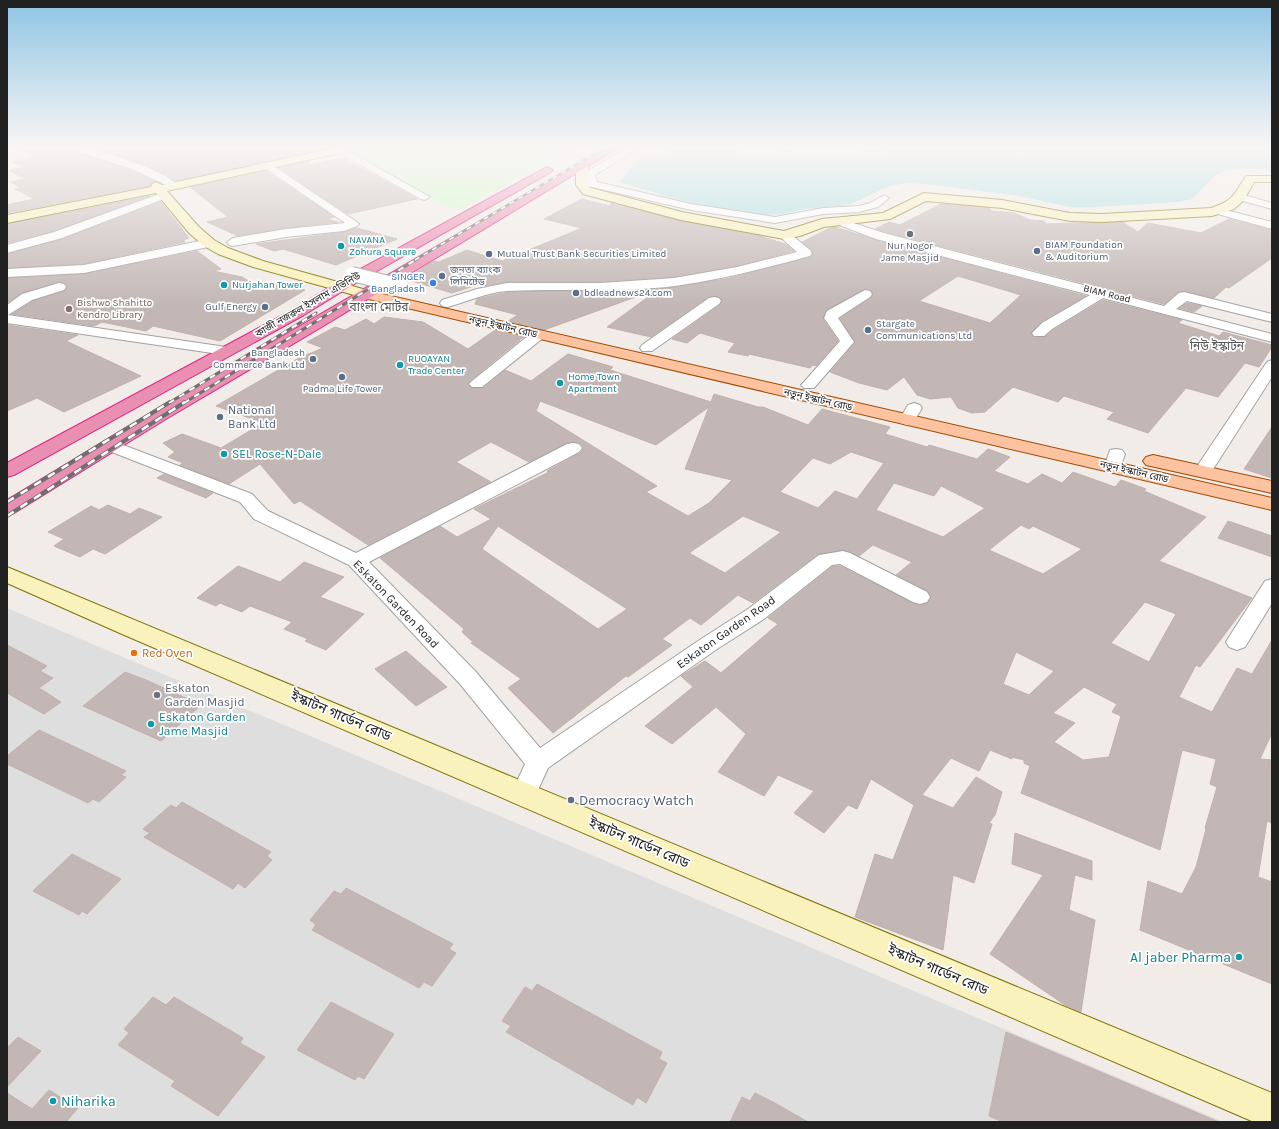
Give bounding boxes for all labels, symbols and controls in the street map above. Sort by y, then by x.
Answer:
marker: Nur Nogor Jame Masjid [905,229,915,239]
place label: NAVANA Zohura Square [349,234,416,258]
place label: BIAM Foundation & Auditorium [1045,239,1123,263]
place label: Nur Nogor Jame Masjid [881,240,939,264]
marker: NAVANA Zohura Square [336,241,346,251]
marker: BIAM Foundation & Auditorium [1032,246,1042,256]
place label: Mutual Trust Bank Securities Limited [497,248,666,260]
marker: Mutual Trust Bank Securities Limited [484,249,494,259]
place label: জনতা ব্যাংক লিমিটেড [449,264,501,288]
street label: কাজী নজরুল ইসলাম এভিনিউ [252,270,363,341]
place label: SINGER Bangladesh [371,271,425,295]
marker: জনতা ব্যাংক লিমিটেড [437,271,447,281]
marker: SINGER Bangladesh [428,278,438,288]
place label: Nurjahan Tower [232,279,303,291]
marker: Nurjahan Tower [219,280,229,290]
street label: BIAM Road [1082,282,1132,306]
place label: bdleadnews24.com [584,287,672,299]
marker: bdleadnews24.com [571,288,581,298]
place label: Bishwo Shahitto Kendro Library [77,297,152,321]
district label: বাংলা মোটর [349,299,409,314]
place label: Gulf Energy [205,301,257,313]
marker: Gulf Energy [260,302,270,312]
marker: Bishwo Shahitto Kendro Library [64,304,74,314]
street label: নতুন ইস্কাটন রোড [466,313,539,341]
place label: Stargate Communications Ltd [876,318,972,342]
marker: Stargate Communications Ltd [863,325,873,335]
district label: নিউ ইস্কাটন [1189,338,1245,353]
place label: Bangladesh Commerce Bank Ltd [213,347,305,371]
place label: RUOAYAN Trade Center [408,353,465,377]
marker: Bangladesh Commerce Bank Ltd [308,354,318,364]
marker: RUOAYAN Trade Center [395,360,405,370]
place label: Home Town Apartment [568,371,620,395]
marker: Padma Life Tower [337,372,347,382]
marker: Home Town Apartment [555,378,565,388]
place label: Padma Life Tower [303,383,382,395]
street label: নতুন ইস্কাটন রোড [781,386,854,414]
place label: National Bank Ltd [228,403,276,431]
marker: National Bank Ltd [215,412,225,422]
place label: SEL Rose-N-Dale [232,447,321,461]
marker: SEL Rose-N-Dale [219,449,229,459]
street label: নতুন ইস্কাটন রোড [1097,458,1170,486]
street label: Eskaton Garden Road [350,557,442,651]
street label: Eskaton Garden Road [674,593,778,671]
place label: Red Oven [142,646,193,660]
marker: Red Oven [129,648,139,658]
place label: Eskaton Garden Masjid [165,681,245,709]
street label: ইস্কাটন গার্ডেন রোড [287,686,395,745]
marker: Eskaton Garden Masjid [152,690,162,700]
place label: Eskaton Garden Jame Masjid [159,710,246,738]
marker: Eskaton Garden Jame Masjid [146,719,156,729]
place label: Democracy Watch [579,792,694,809]
marker: Democracy Watch [566,795,576,805]
street label: ইস্কাটন গার্ডেন রোড [585,813,693,872]
street label: ইস্কাটন গার্ডেন রোড [884,940,992,999]
place label: Al jaber Pharma [1130,949,1231,966]
marker: Al jaber Pharma [1234,952,1244,962]
place label: Niharika [61,1093,116,1110]
marker: Niharika [48,1096,58,1106]

